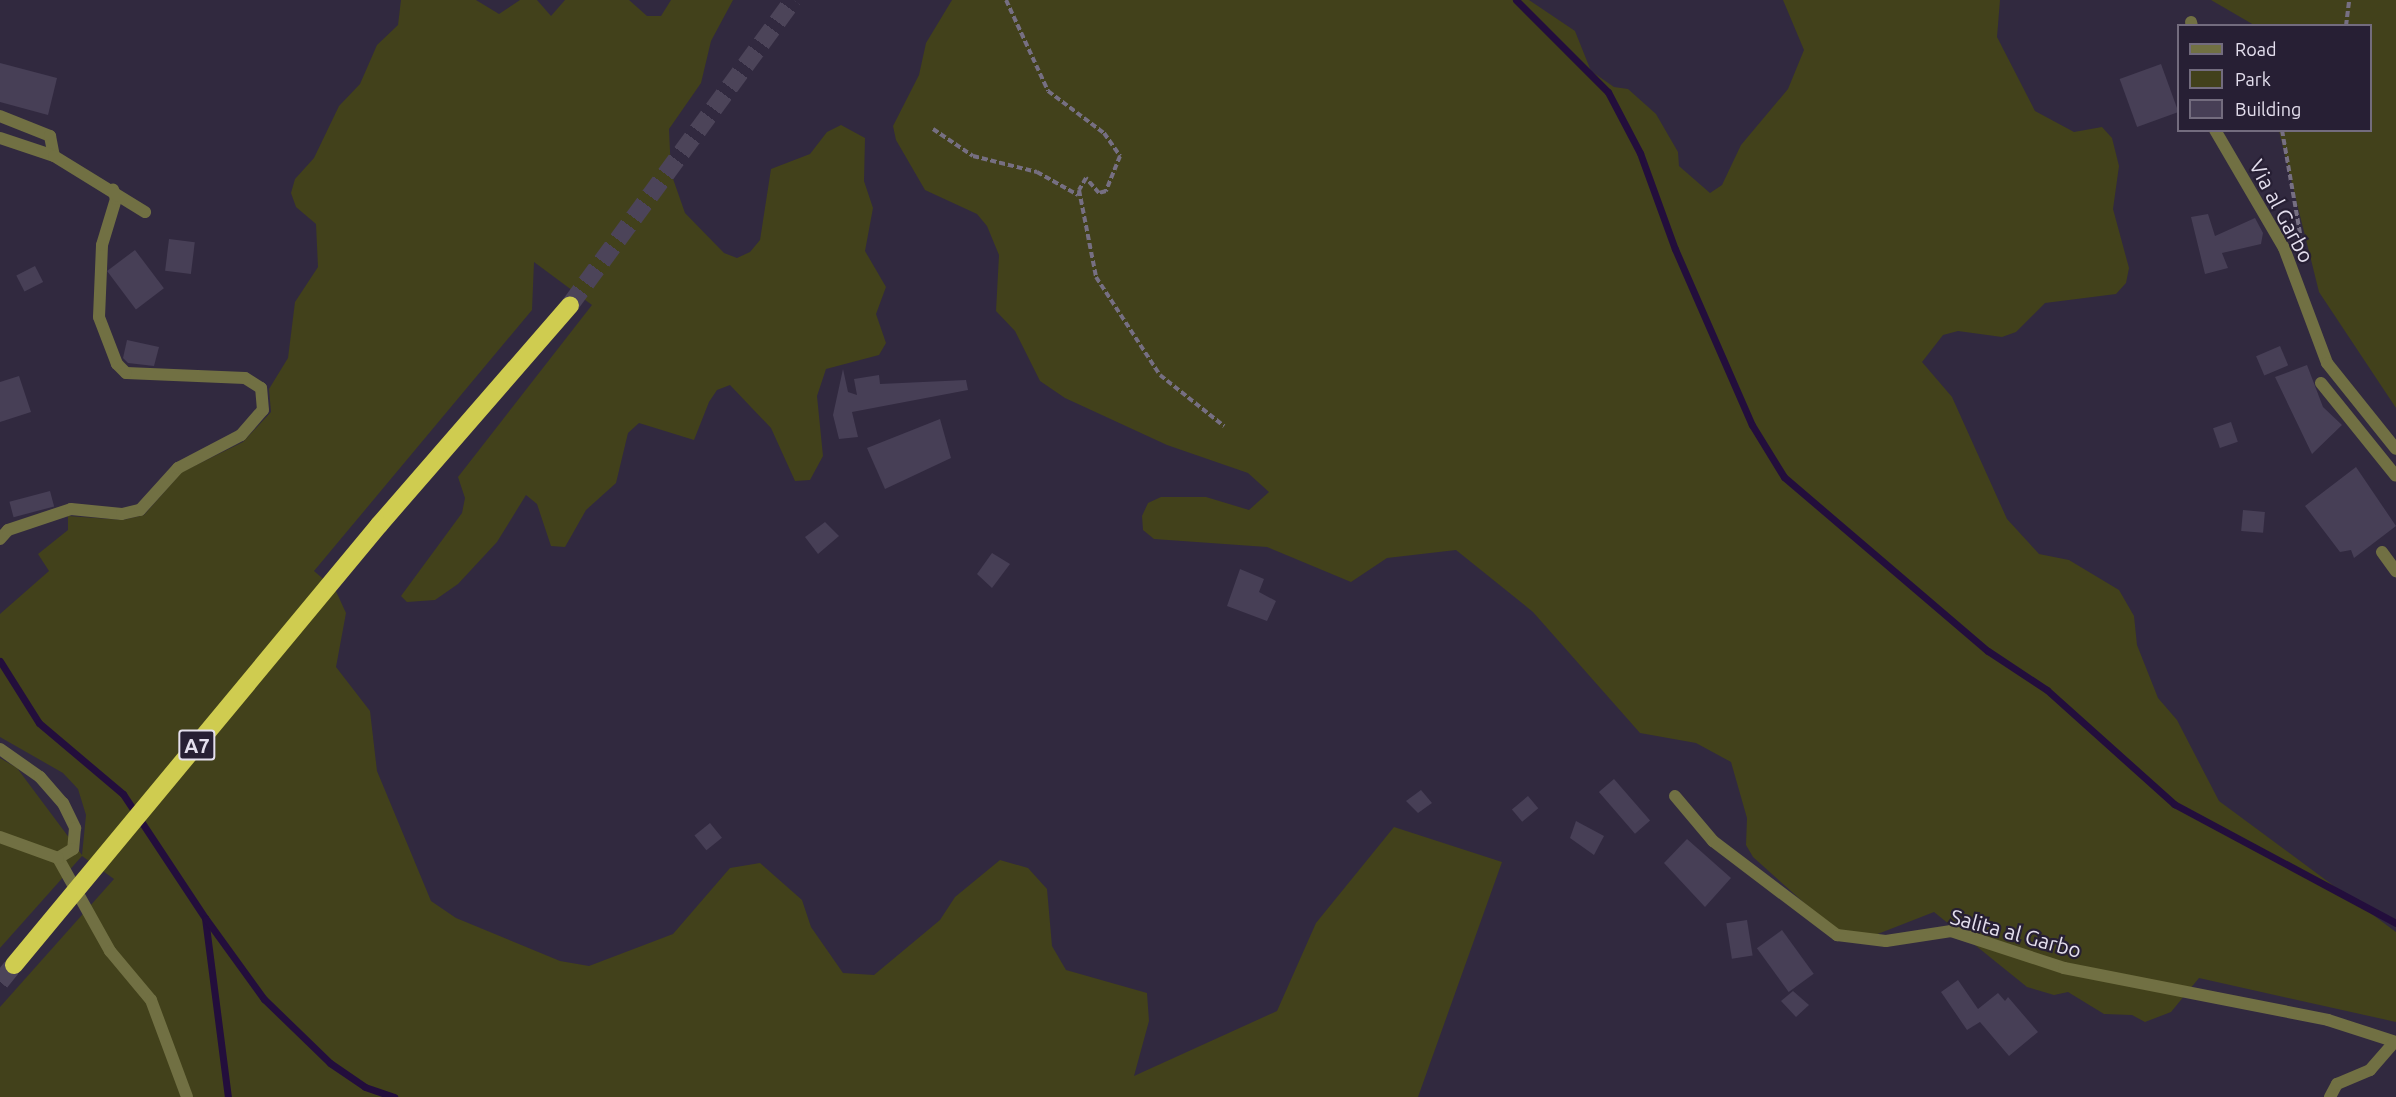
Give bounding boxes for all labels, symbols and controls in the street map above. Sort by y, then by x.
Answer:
legend [2177,24,2372,132]
text: Road [2235,39,2277,59]
text: Park [2235,69,2271,89]
text: Building [2235,99,2301,119]
street label: Via al Garbo [2244,155,2320,267]
road number: A7 [178,728,216,762]
street label: Salita al Garbo [1948,903,2084,963]

